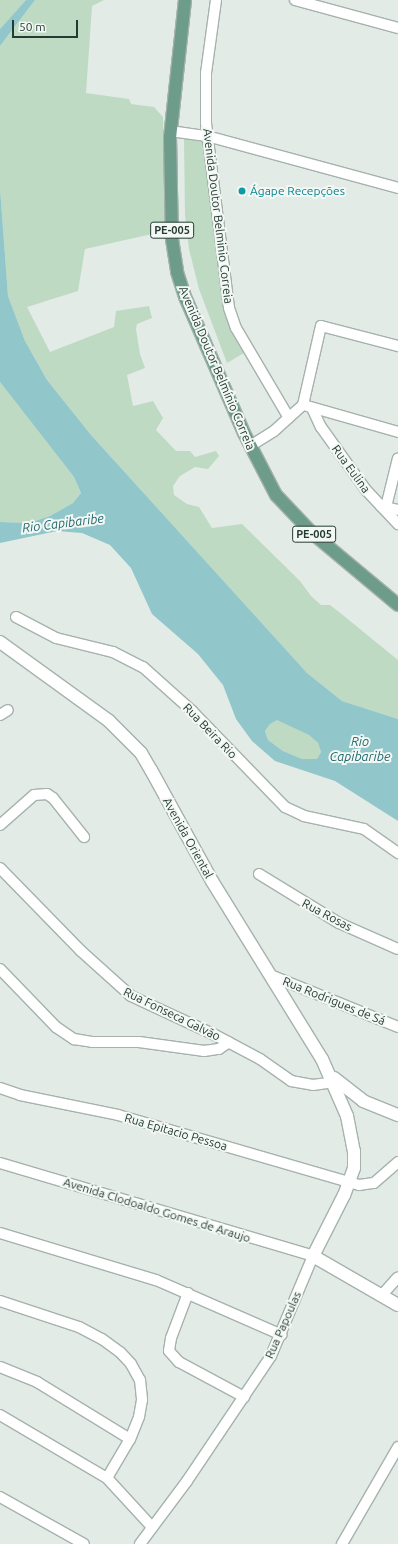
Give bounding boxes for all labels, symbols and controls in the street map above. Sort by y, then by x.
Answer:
scale bar [14,12,80,38]
text: 50 m [19,20,46,33]
street label: Avenida Doutor Belminio Correia [200,128,236,304]
place label: Ágape Recepções [250,184,345,198]
marker: Ágape Recepções [237,186,247,196]
road number: PE-005 [150,221,194,239]
street label: Avenida Doutor Belmínio Correia [176,284,258,452]
street label: Rua Eulina [329,442,373,496]
water label: Rio Capibaribe [21,510,105,536]
road number: PE-005 [292,525,336,543]
street label: Rua Beira Rio [180,700,240,762]
water label: Rio Capibaribe [330,734,390,765]
street label: Avenida Oriental [160,795,216,881]
street label: Rua Rosas [300,896,354,934]
street label: Rua Rodrigues de Sá [281,974,387,1028]
street label: Rua Fonseca Galvão [121,984,223,1044]
street label: Rua Epitacio Pessoa [123,1110,229,1154]
street label: Avenida Clodoaldo Gomes de Araujo [62,1175,252,1245]
street label: Rua Papoulas [262,1289,304,1361]

